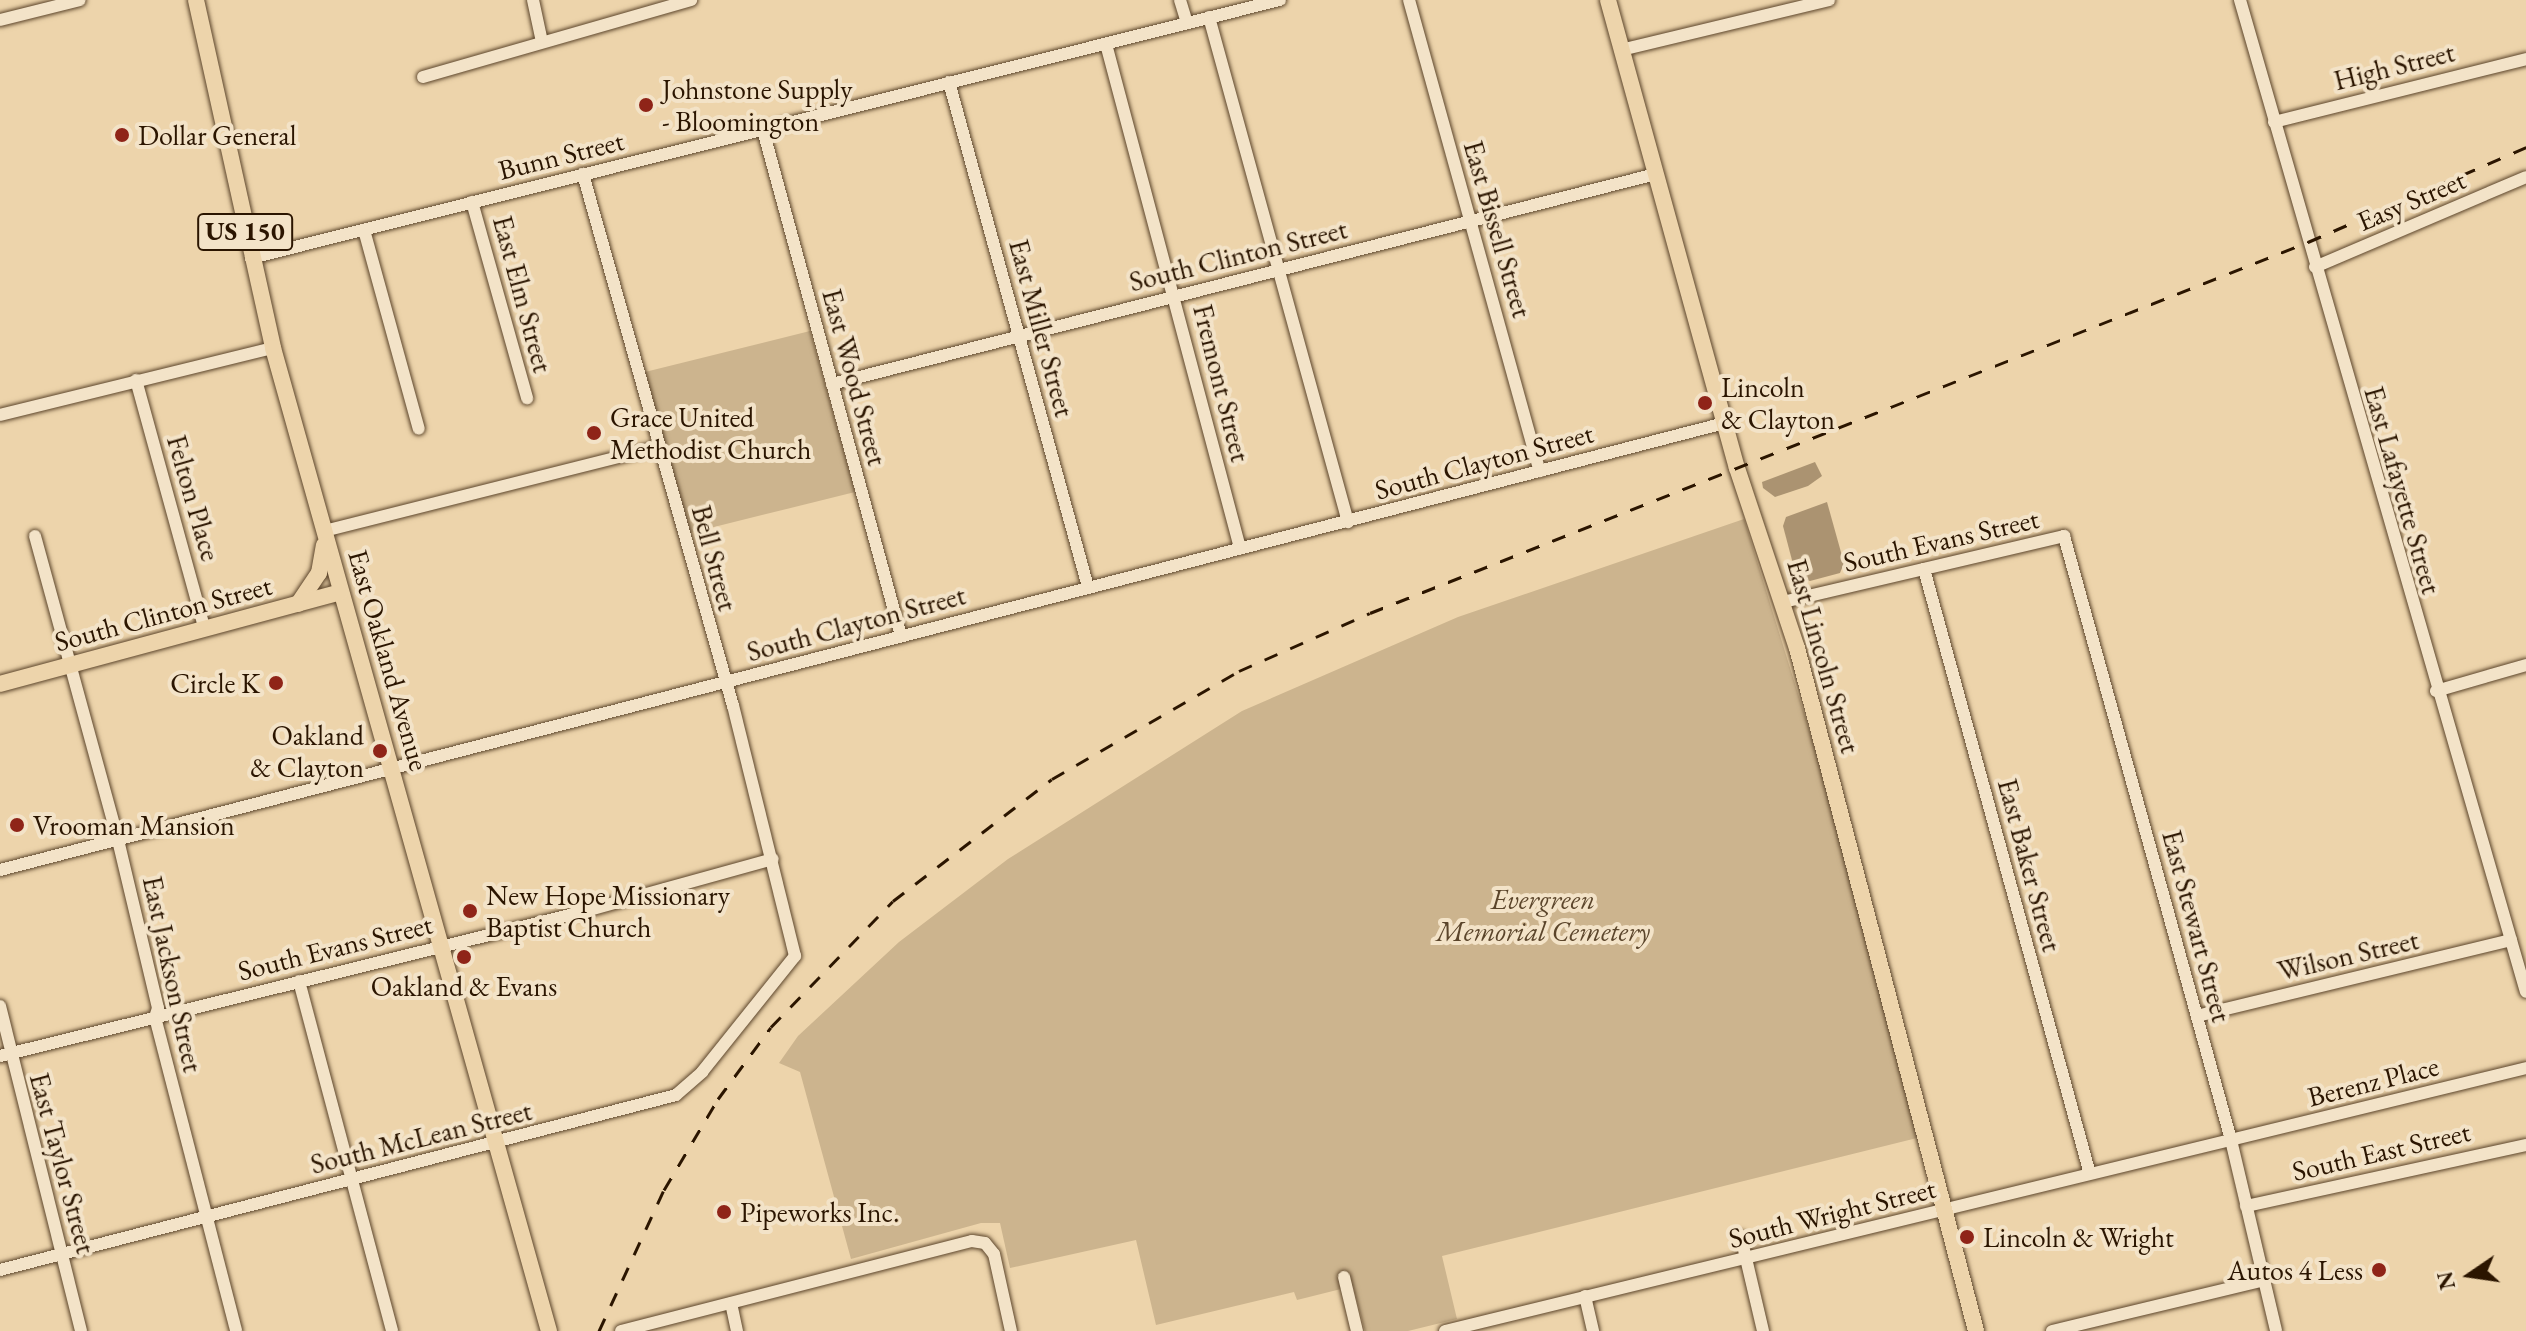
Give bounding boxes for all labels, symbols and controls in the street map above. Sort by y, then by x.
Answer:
street label: High Street [2330,35,2458,97]
place label: Johnstone Supply - Bloomington [662,72,853,138]
marker: Johnstone Supply - Bloomington [637,96,655,114]
place label: Dollar General [138,118,296,152]
street label: Bunn Street [495,123,627,187]
marker: Dollar General [113,126,131,144]
street label: East Bissell Street [1457,137,1539,321]
street label: Easy Street [2352,162,2470,238]
road number: US 150 [197,210,293,254]
street label: East Elm Street [486,212,560,376]
street label: South Clinton Street [1126,212,1350,298]
street label: East Miller Street [1002,235,1082,421]
street label: East Wood Street [815,285,895,469]
street label: Fremont Street [1186,301,1258,465]
place label: Lincoln & Clayton [1721,370,1835,436]
street label: East Lafayette Street [2357,382,2449,598]
marker: Lincoln & Clayton [1696,394,1714,412]
place label: Grace United Methodist Church [610,400,811,466]
street label: South Clayton Street [1371,416,1597,506]
marker: Grace United Methodist Church [585,424,603,442]
street label: Felton Place [160,431,228,565]
street label: South Evans Street [1840,501,2042,579]
street label: Bell Street [685,502,745,614]
street label: East Oakland Avenue [341,546,437,774]
street label: East Lincoln Street [1780,555,1868,757]
street label: South Clinton Street [51,568,275,658]
street label: South Clayton Street [743,578,969,668]
place label: Circle K [170,666,260,700]
marker: Circle K [267,674,285,692]
place label: Oakland & Clayton [250,718,364,784]
marker: Oakland & Clayton [371,742,389,760]
street label: East Baker Street [1991,775,2069,955]
place label: Vrooman Mansion [33,808,235,842]
marker: Vrooman Mansion [8,816,26,834]
street label: East Stewart Street [2155,826,2239,1026]
street label: East Jackson Street [136,873,210,1075]
place label: New Hope Missionary Baptist Church [486,878,730,944]
park label: Evergreen Memorial Cemetery [1436,882,1650,948]
marker: New Hope Missionary Baptist Church [461,902,479,920]
street label: South Evans Street [234,907,436,987]
street label: Wilson Street [2274,922,2422,988]
marker: Oakland & Evans [455,948,473,966]
place label: Oakland & Evans [371,969,557,1003]
street label: Berenz Place [2304,1049,2442,1113]
street label: East Taylor Street [23,1069,103,1257]
street label: South McLean Street [307,1093,535,1181]
street label: South East Street [2289,1114,2473,1188]
street label: South Wright Street [1725,1171,1939,1255]
place label: Pipeworks Inc. [740,1195,899,1229]
marker: Pipeworks Inc. [715,1203,733,1221]
place label: Lincoln & Wright [1983,1220,2174,1254]
marker: Lincoln & Wright [1958,1228,1976,1246]
north arrow [2430,1235,2510,1315]
place label: Autos 4 Less [2227,1253,2363,1287]
marker: Autos 4 Less [2370,1261,2388,1279]
text: N [2430,1269,2462,1292]

